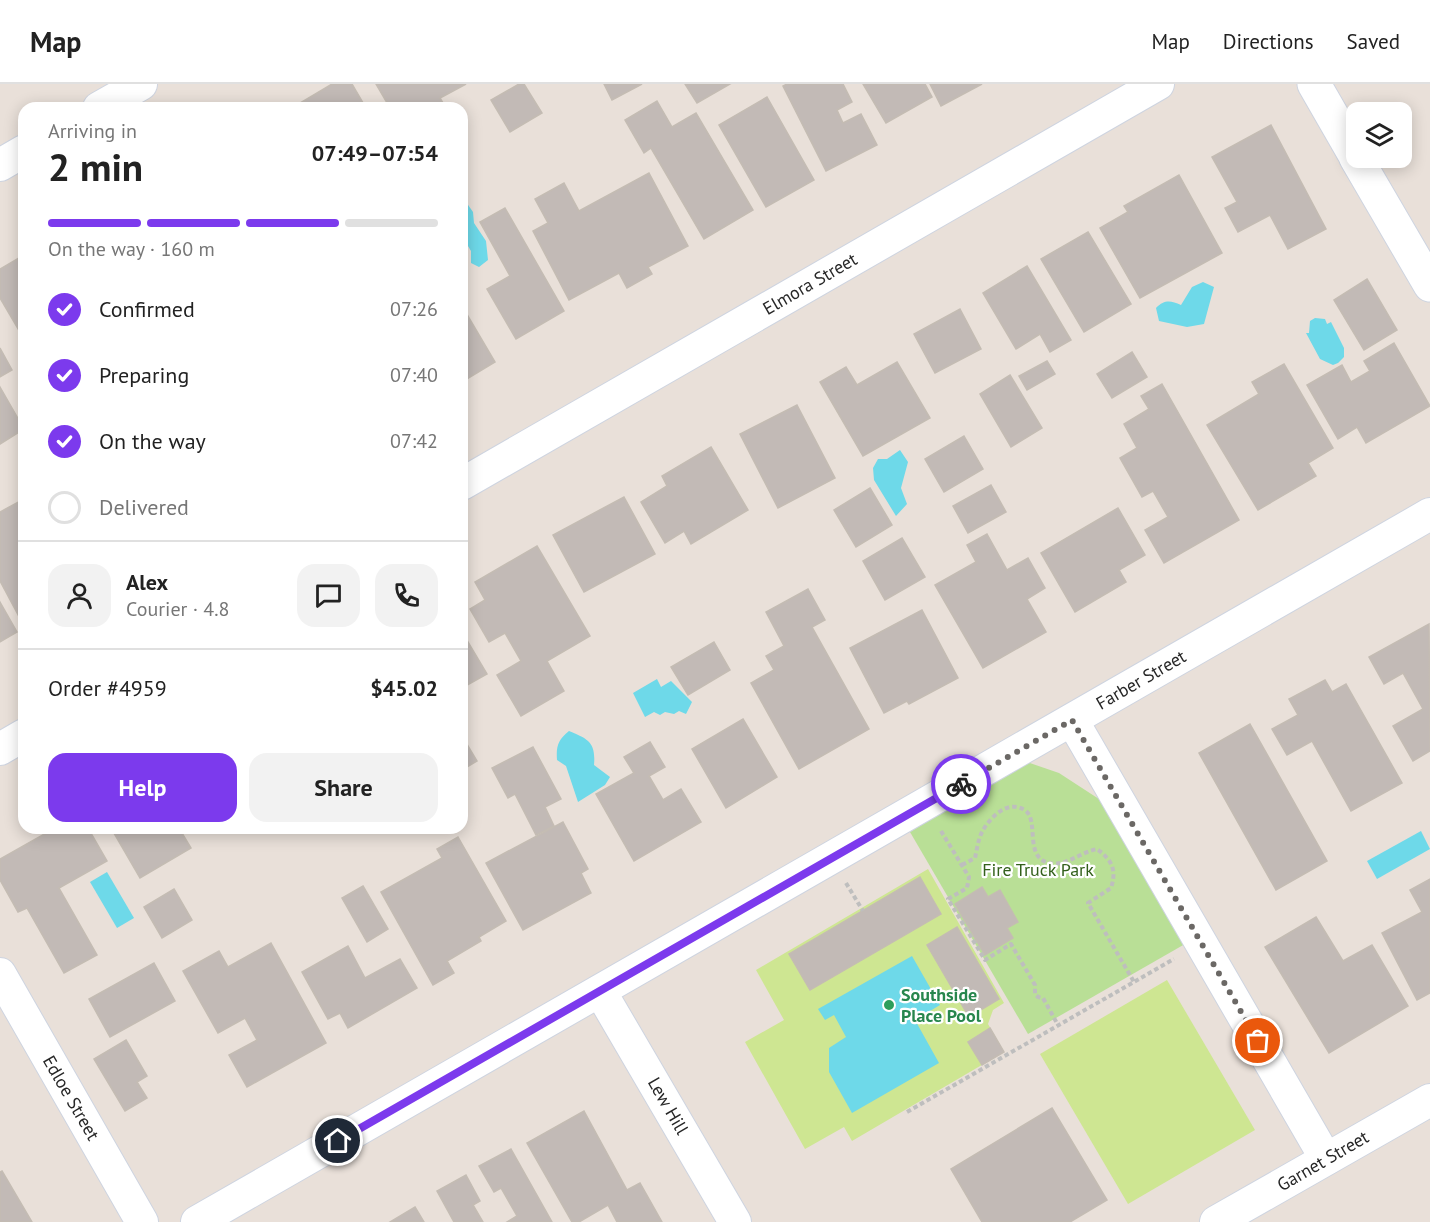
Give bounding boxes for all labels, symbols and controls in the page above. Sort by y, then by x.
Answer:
text: Map [30,23,81,60]
text: Map [1151,28,1190,55]
text: Directions [1223,28,1314,55]
text: Saved [1347,28,1400,55]
map controls [1346,102,1412,168]
button: layers [1346,102,1412,168]
text: Arriving in [48,118,137,144]
text: 07:49–07:54 [312,139,438,167]
text: 2 min [48,141,143,192]
text: On the way · 160 m [48,236,215,262]
street label: Elmora Street [759,247,861,320]
icon: check [48,293,81,326]
text: Confirmed [99,295,195,323]
text: 07:26 [390,296,438,322]
icon: check [48,359,81,392]
text: Preparing [99,361,189,389]
text: 07:40 [390,362,438,388]
icon: check [48,425,81,458]
text: On the way [99,427,206,455]
text: 07:42 [390,428,438,454]
text: Delivered [99,493,189,521]
button: person [48,564,111,627]
button: chat [297,564,360,627]
button: phone [375,564,438,627]
text: Alex [126,568,168,596]
text: Courier · 4.8 [126,596,229,622]
street label: Farber Street [1092,645,1190,715]
text: Order #4959 [48,674,167,702]
text: $45.02 [370,674,438,702]
button: Help [48,753,237,822]
button: Share [249,753,438,822]
courier [931,754,991,814]
icon: bike [945,768,978,801]
park label: Fire Truck Park [982,858,1094,881]
place label: Southside Place Pool [901,983,982,1027]
marker: Southside Place Pool [882,998,896,1012]
pin [1232,1015,1283,1066]
icon: bag [1241,1024,1274,1057]
street label: Edloe Street [38,1051,105,1144]
street label: Lew Hill [643,1073,694,1139]
pin [312,1115,363,1166]
icon: home [321,1124,354,1157]
street label: Garnet Street [1273,1125,1373,1196]

